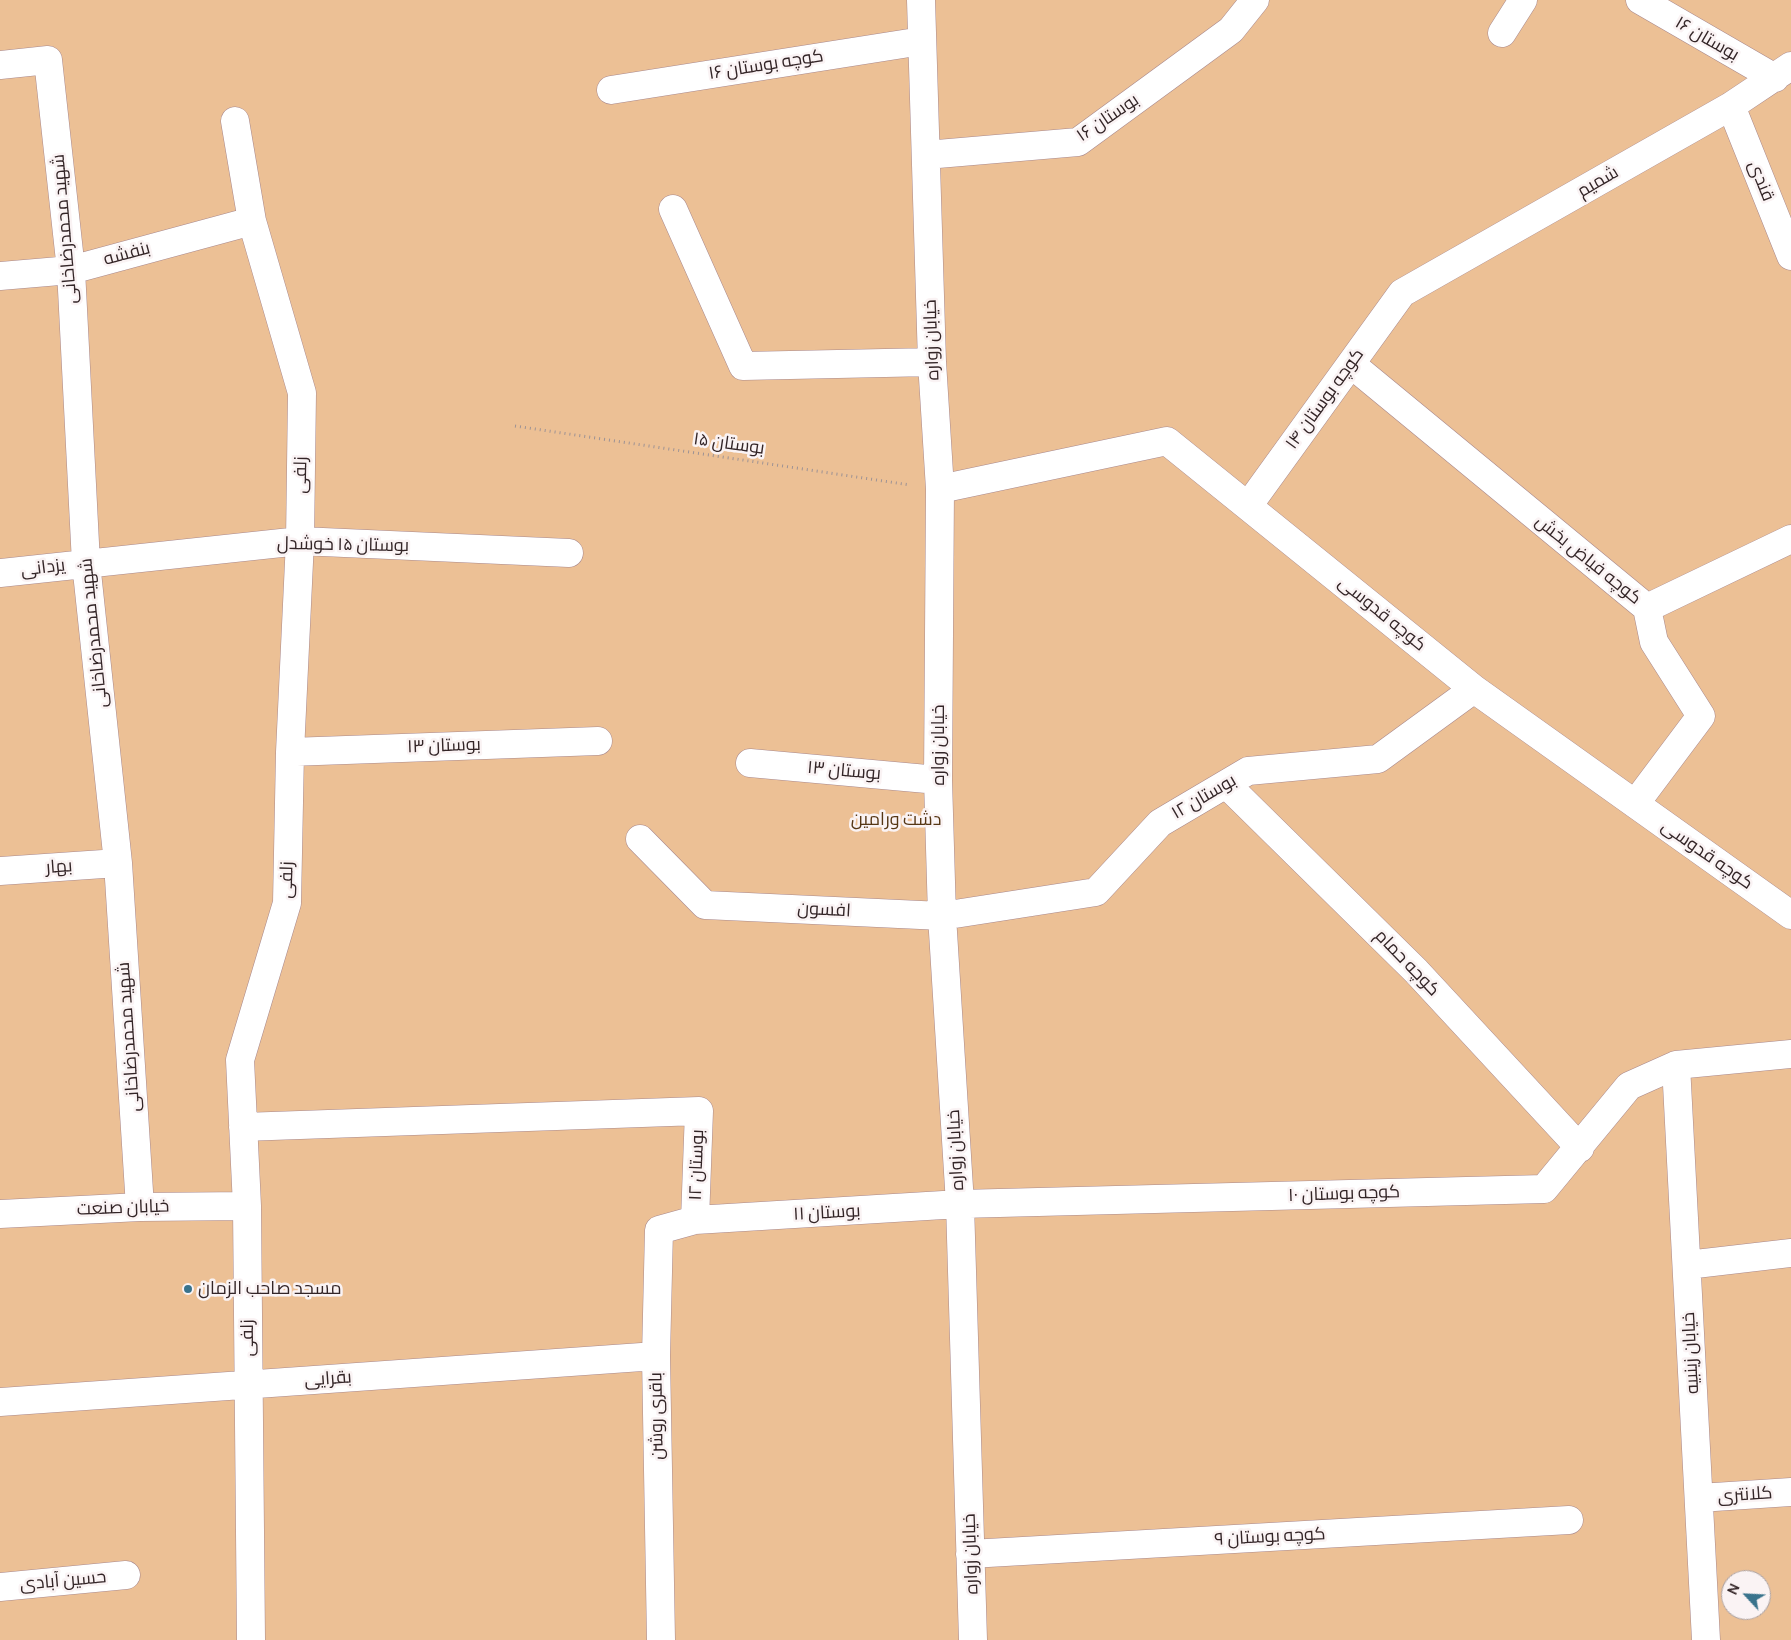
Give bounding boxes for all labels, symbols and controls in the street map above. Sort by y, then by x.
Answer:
street label: بوستان ۱۶ [1671,12,1743,66]
street label: کوچه بوستان ۱۶ [707,45,825,85]
street label: بوستان ۱۶ [1073,89,1143,147]
street label: شهید محمدرضاخانی [48,153,82,305]
street label: قندی [1743,157,1779,205]
street label: شمیم [1573,162,1623,202]
street label: بنفشه [101,237,153,271]
street label: خیابان زواره [920,299,944,381]
street label: کوچه بوستان ۱۴ [1281,344,1369,454]
street label: بوستان ۱۵ [692,428,766,460]
street label: زلفی [290,456,312,494]
street label: کوچه فیاض بخش [1531,511,1645,609]
street label: بوستان ۱۵ خوشدل [277,533,409,557]
street label: یزدانی [20,555,66,581]
street label: شهید محمدرضاخانی [75,557,113,709]
street label: کوچه قدوسی [1334,572,1430,656]
street label: خیابان زواره [928,705,950,785]
street label: بوستان ۱۳ [407,734,481,758]
street label: بوستان ۱۳ [806,757,882,785]
street label: بوستان ۱۲ [1168,770,1240,824]
park label: دشت ورامین [851,809,941,831]
street label: کوچه قدوسی [1657,816,1757,894]
street label: بهار [45,855,73,879]
street label: زلفی [276,861,298,899]
street label: افسون [797,898,851,922]
street label: کوچه حمام [1370,925,1444,1001]
street label: شهید محمدرضاخانی [113,961,145,1113]
street label: خیابان زواره [943,1109,969,1191]
street label: بوستان ۱۲ [685,1129,709,1201]
street label: کوچه بوستان ۱۰ [1288,1181,1400,1207]
street label: خیابان صنعت [76,1196,170,1220]
street label: بوستان ۱۱ [793,1200,861,1226]
place label: مسجد صاحب الزمان [198,1278,342,1300]
marker: مسجد صاحب الزمان [182,1283,194,1295]
street label: خیابان زینبیه [1678,1311,1704,1395]
street label: زلفی [237,1319,259,1357]
street label: بقرایی [304,1367,352,1391]
street label: باقری روشن [645,1372,669,1460]
street label: کلانتری [1717,1482,1773,1508]
street label: خیابان زواره [959,1513,983,1595]
street label: کوچه بوستان ۹ [1214,1523,1326,1551]
street label: حسین آبادی [19,1566,107,1596]
north arrow [1721,1570,1771,1620]
text: N [1722,1580,1744,1597]

